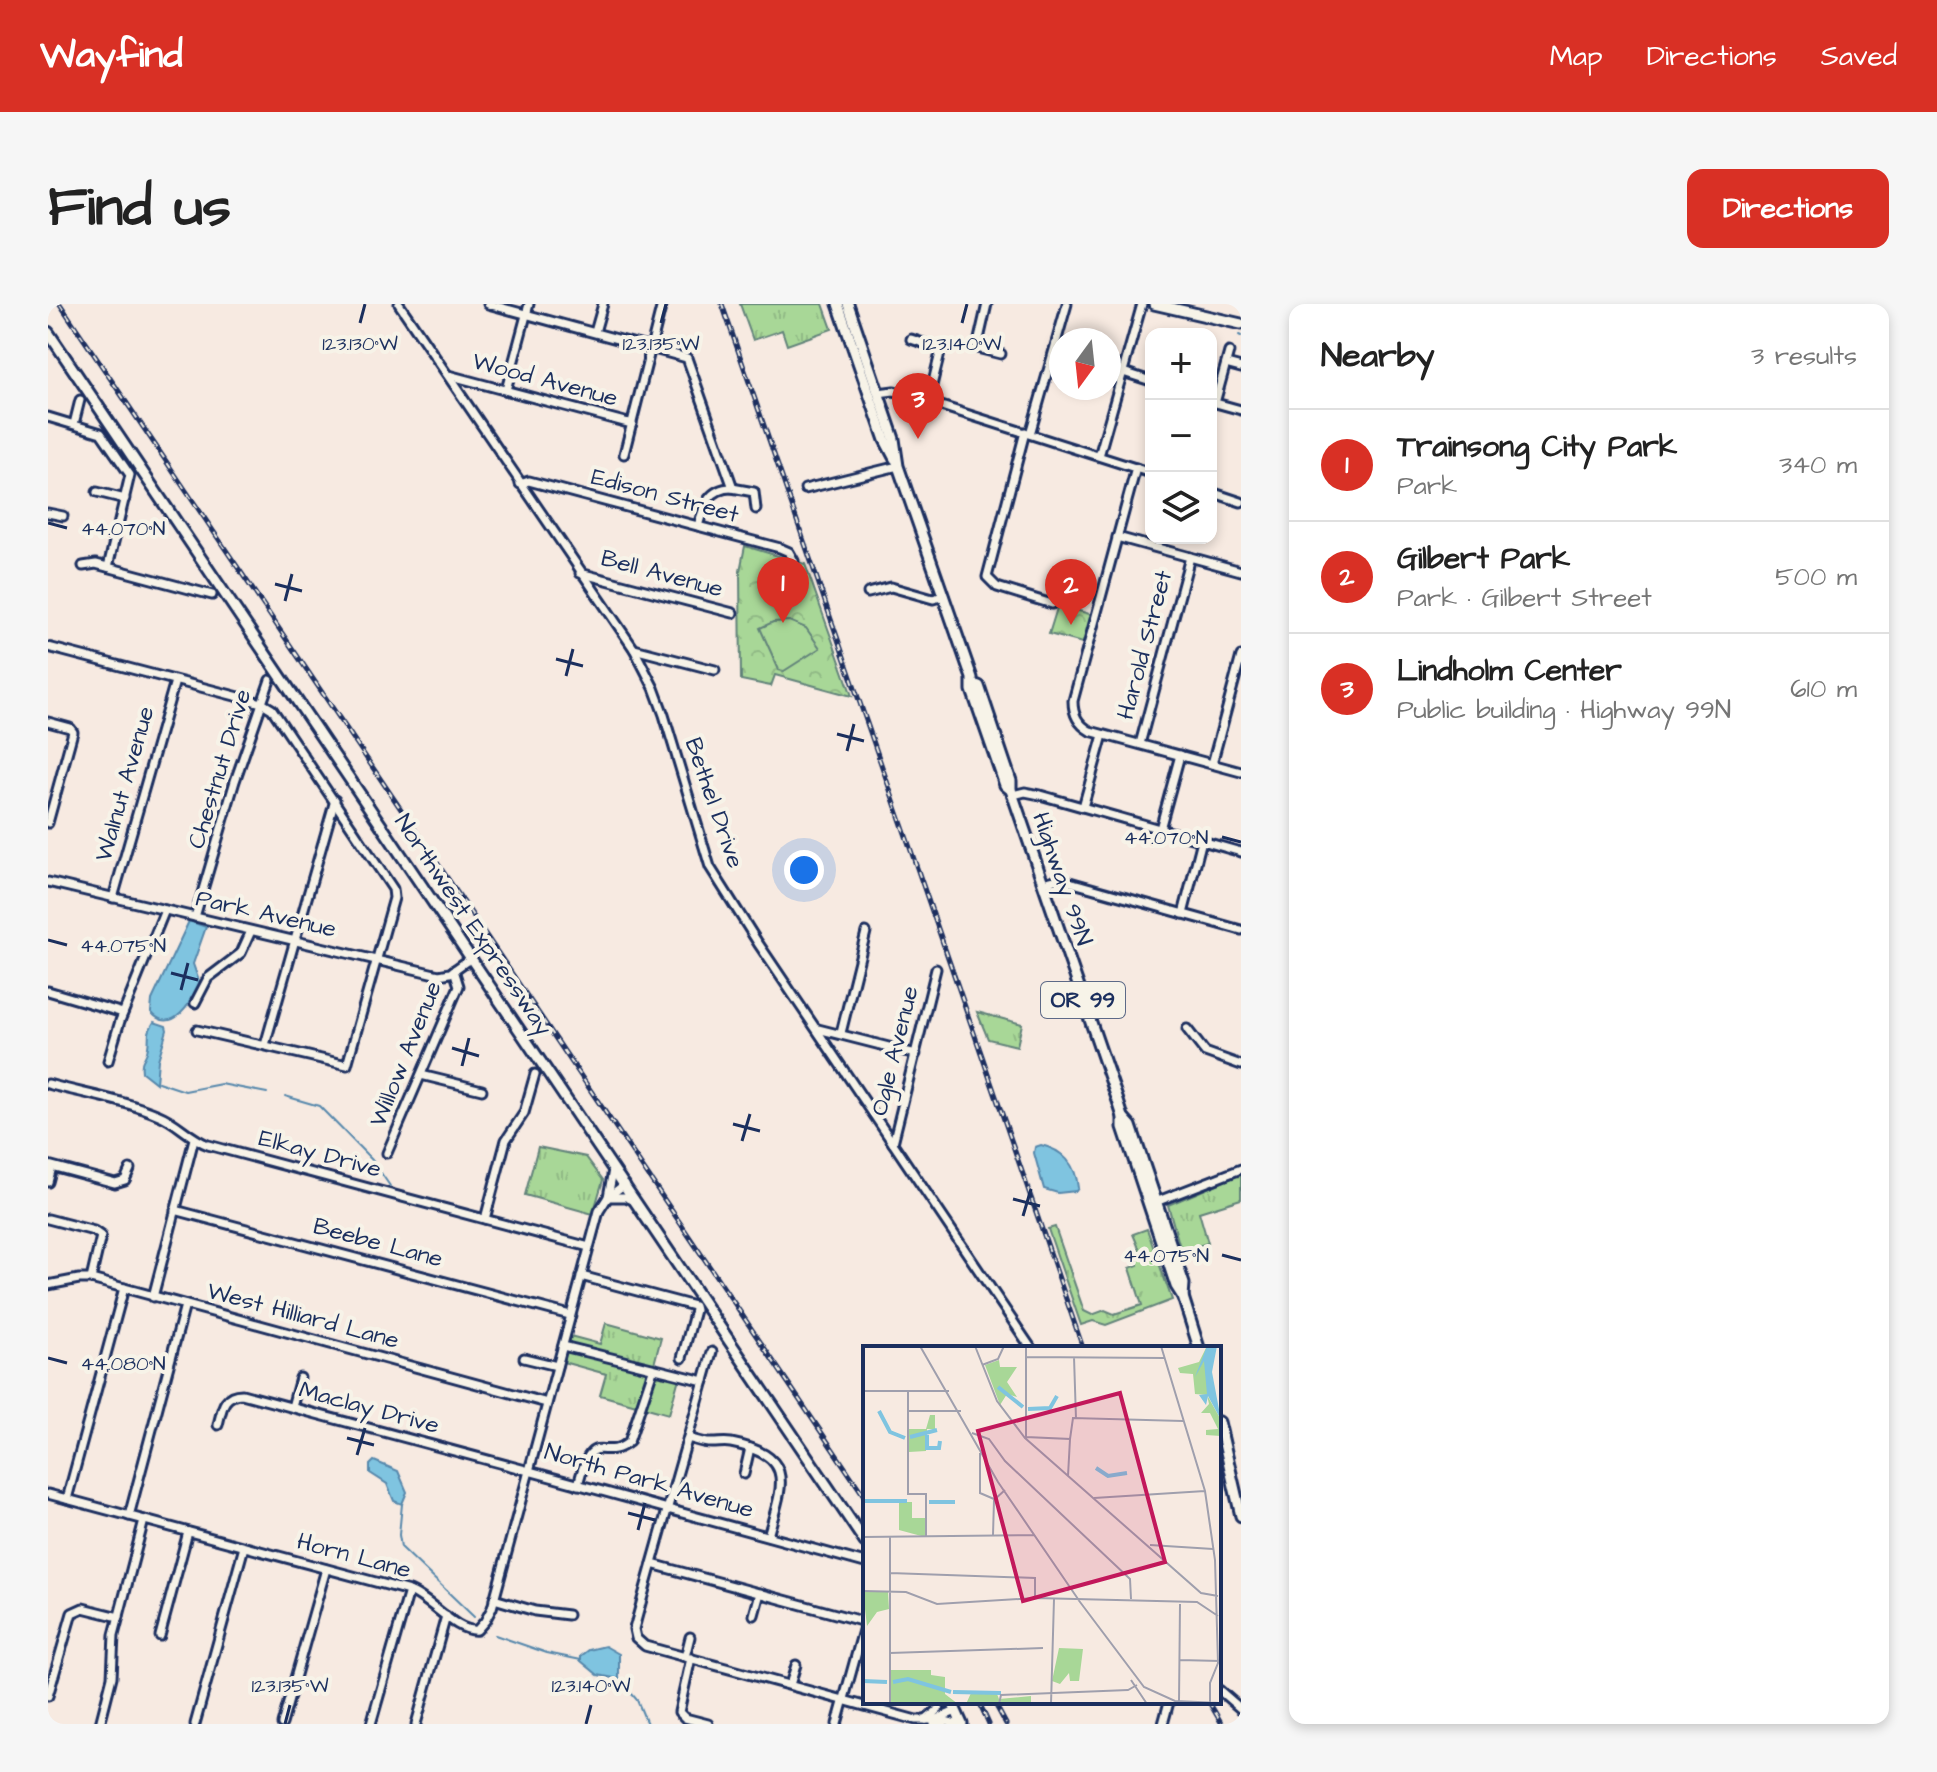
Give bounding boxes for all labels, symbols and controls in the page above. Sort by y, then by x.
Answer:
text: Wayfind [40,30,183,82]
text: Map [1550,37,1603,76]
text: Directions [1647,37,1777,76]
text: Saved [1821,37,1897,76]
text: Find us [48,169,231,247]
button: Directions [1687,169,1889,248]
north arrow [1049,328,1121,400]
map controls [1145,328,1217,544]
button: + [1145,328,1217,400]
text: 123.130°W [322,330,398,358]
text: 123.135°W [622,330,700,358]
text: 123.140°W [923,330,1002,358]
text: Nearby [1321,332,1435,380]
text: 3 results [1751,338,1857,374]
street label: Wood Avenue [468,344,622,416]
pin: 3 [892,373,944,439]
button: − [1145,400,1217,472]
text: Trainsong City Park [1397,426,1677,468]
text: 1 [1345,447,1349,483]
text: 340 m [1779,447,1857,483]
street label: Edison Street [588,460,743,532]
text: Park [1397,468,1457,504]
button: layers [1145,472,1217,544]
text: 44.070°N [81,515,165,543]
text: Gilbert Park [1397,538,1570,580]
street label: Bell Avenue [597,541,727,607]
pin: 1 [757,557,809,623]
pin: 2 [1045,559,1097,625]
text: 2 [1340,559,1354,595]
text: 500 m [1775,559,1857,595]
street label: Harold Street [1109,566,1181,723]
text: Park · Gilbert Street [1397,580,1652,616]
text: Lindholm Center [1397,650,1622,692]
text: 3 [1340,671,1354,707]
text: 610 m [1790,671,1857,707]
street label: Chestnut Drive [180,685,260,853]
text: Public building · Highway 99N [1397,692,1731,728]
street label: Walnut Avenue [87,702,163,866]
street label: Bethel Drive [676,733,752,873]
street label: Northwest Expressway [385,807,560,1043]
street label: Highway 99N [1022,808,1101,951]
text: 44.070°N [1124,824,1208,852]
your location [784,850,824,890]
street label: Park Avenue [192,881,340,947]
text: 44.075°N [80,932,166,960]
street label: Willow Avenue [361,976,451,1132]
street label: Ogle Avenue [862,982,929,1120]
road number: OR 99 [1041,982,1125,1018]
street label: Elkay Drive [255,1121,385,1188]
street label: Beebe Lane [309,1209,447,1277]
text: 44.075°N [1123,1242,1209,1270]
street label: West Hilliard Lane [203,1274,403,1358]
inset map [863,1346,1221,1704]
text: 44.080°N [80,1350,166,1378]
street label: Maclay Drive [295,1373,443,1444]
street label: North Park Avenue [540,1435,758,1527]
street label: Horn Lane [293,1524,415,1588]
text: 123.135°W [251,1672,329,1700]
text: 123.140°W [552,1672,631,1700]

